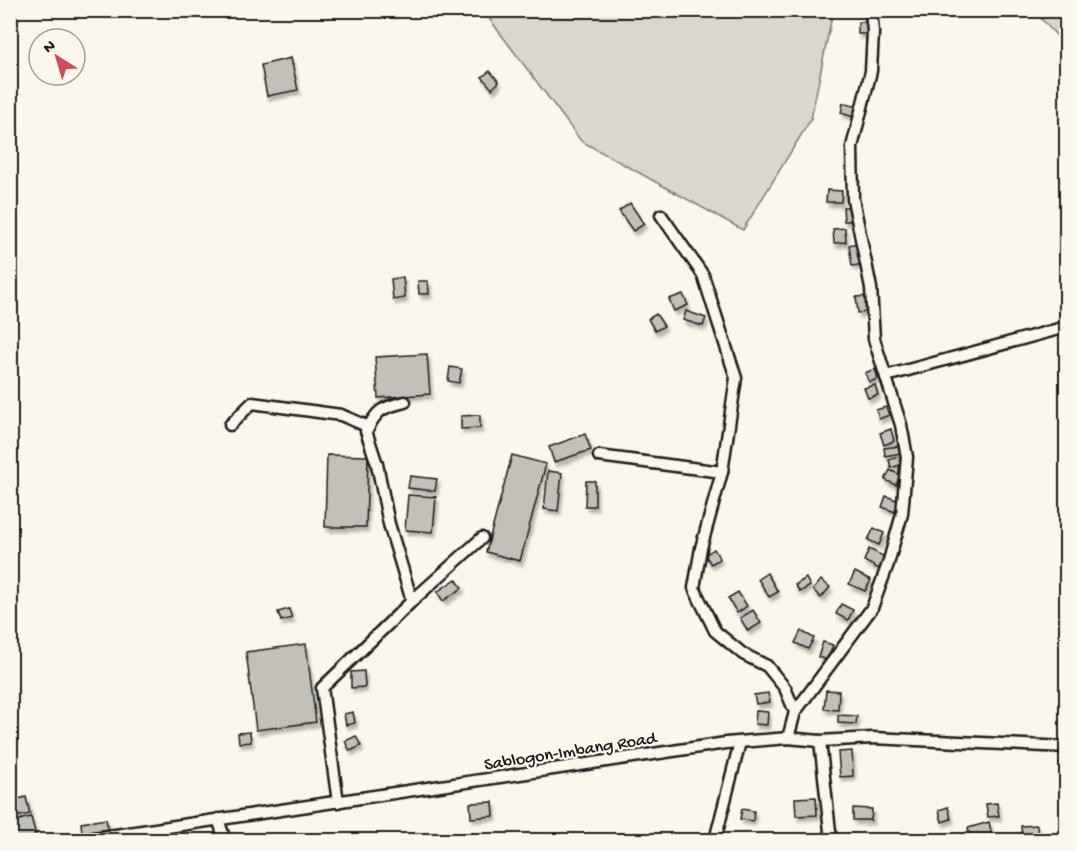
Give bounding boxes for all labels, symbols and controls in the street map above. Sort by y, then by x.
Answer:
north arrow [27,27,87,87]
text: N [40,37,60,59]
street label: Sablogon-Imbang Road [483,728,659,776]

